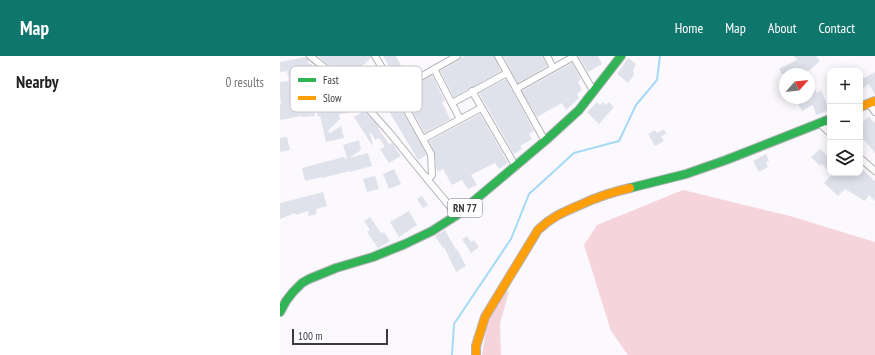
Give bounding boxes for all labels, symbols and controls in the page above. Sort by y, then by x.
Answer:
text: Map [20,16,49,40]
text: Home [675,19,703,37]
text: Map [725,19,746,37]
text: About [768,19,797,37]
text: Contact [819,19,855,37]
legend [290,66,422,112]
north arrow [779,68,815,104]
map controls [827,68,863,176]
button: + [827,68,863,104]
text: Nearby [16,71,59,93]
text: Fast [323,73,339,87]
text: 0 results [225,74,264,91]
text: Slow [323,91,342,105]
button: − [827,104,863,140]
button: layers [827,140,863,176]
road number: RN 77 [448,199,482,217]
scale bar [292,327,388,346]
text: 100 m [298,329,322,343]

